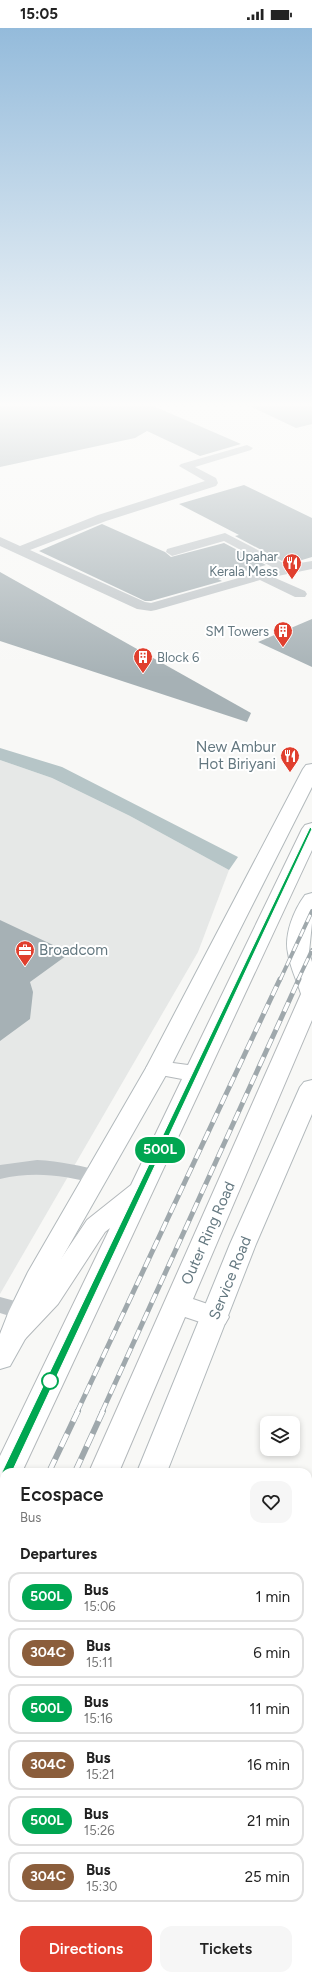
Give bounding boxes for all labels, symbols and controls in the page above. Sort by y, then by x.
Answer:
text: 15:05 [20,5,58,23]
place label: Upahar Kerala Mess [209,549,279,579]
restaurant icon: Upahar Kerala Mess [281,552,303,580]
building icon: SM Towers [272,620,294,648]
place label: SM Towers [205,624,269,639]
building icon: Block 6 [132,646,154,674]
place label: Block 6 [157,650,199,665]
place label: New Ambur Hot Biriyani [196,738,276,773]
restaurant icon: New Ambur Hot Biriyani [279,745,301,773]
office icon: Broadcom [14,939,36,967]
place label: Broadcom [39,941,108,959]
line badge: 500L [132,1137,188,1163]
text: 500L [143,1141,177,1158]
street label: Outer Ring Road [177,1179,239,1287]
street label: Service Road [205,1234,255,1322]
unlabelled marker [41,1372,59,1390]
map controls [260,1416,300,1456]
button: layers [260,1416,300,1456]
button: heart [250,1481,292,1523]
text: Ecospace [20,1483,104,1506]
text: Bus [20,1510,41,1525]
text: Departures [20,1545,97,1563]
text: Bus [84,1581,109,1599]
text: 500L [30,1588,64,1605]
text: 1 min [255,1588,290,1606]
text: 15:06 [84,1599,116,1614]
text: Bus [86,1637,111,1655]
text: 304C [30,1644,66,1661]
text: 6 min [253,1644,290,1662]
text: 15:11 [86,1655,113,1670]
text: Bus [84,1693,109,1711]
text: 500L [30,1700,64,1717]
text: 11 min [249,1700,290,1718]
text: 15:16 [84,1711,113,1726]
text: Bus [86,1749,111,1767]
text: 304C [30,1756,66,1773]
text: 16 min [247,1756,290,1774]
text: 15:21 [86,1767,115,1782]
text: Bus [84,1805,109,1823]
text: 500L [30,1812,64,1829]
text: 21 min [247,1812,290,1830]
text: 15:26 [84,1823,115,1838]
text: Bus [86,1861,111,1879]
text: 304C [30,1868,66,1885]
text: 25 min [245,1868,290,1886]
text: 15:30 [86,1879,117,1894]
button: Directions [20,1926,152,1972]
button: Tickets [160,1926,292,1972]

